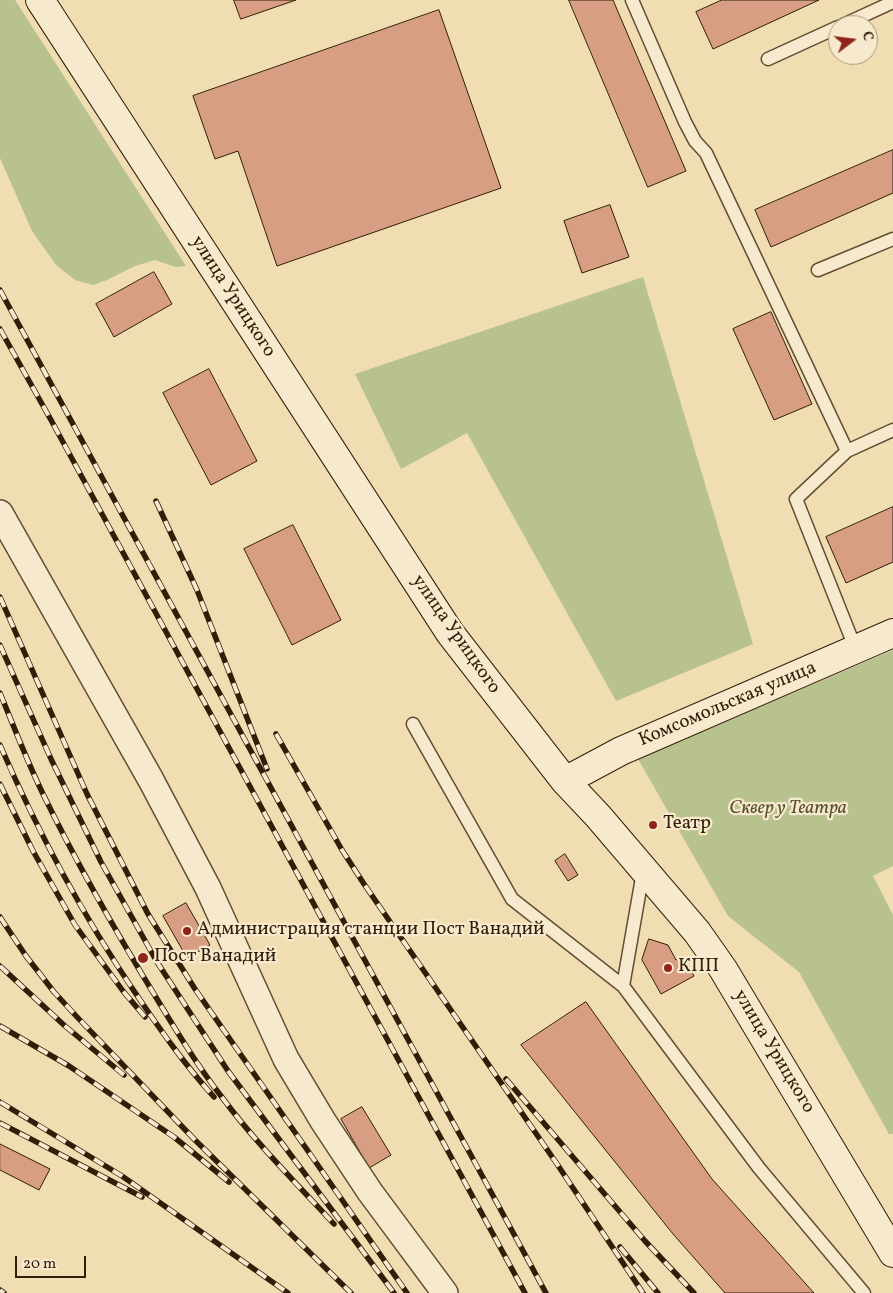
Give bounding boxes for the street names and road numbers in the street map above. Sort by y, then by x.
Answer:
street label: улица Урицкого [184,232,280,362]
street label: улица Урицкого [405,571,505,699]
street label: Комсомольская улица [636,657,820,753]
street label: улица Урицкого [727,986,819,1118]

